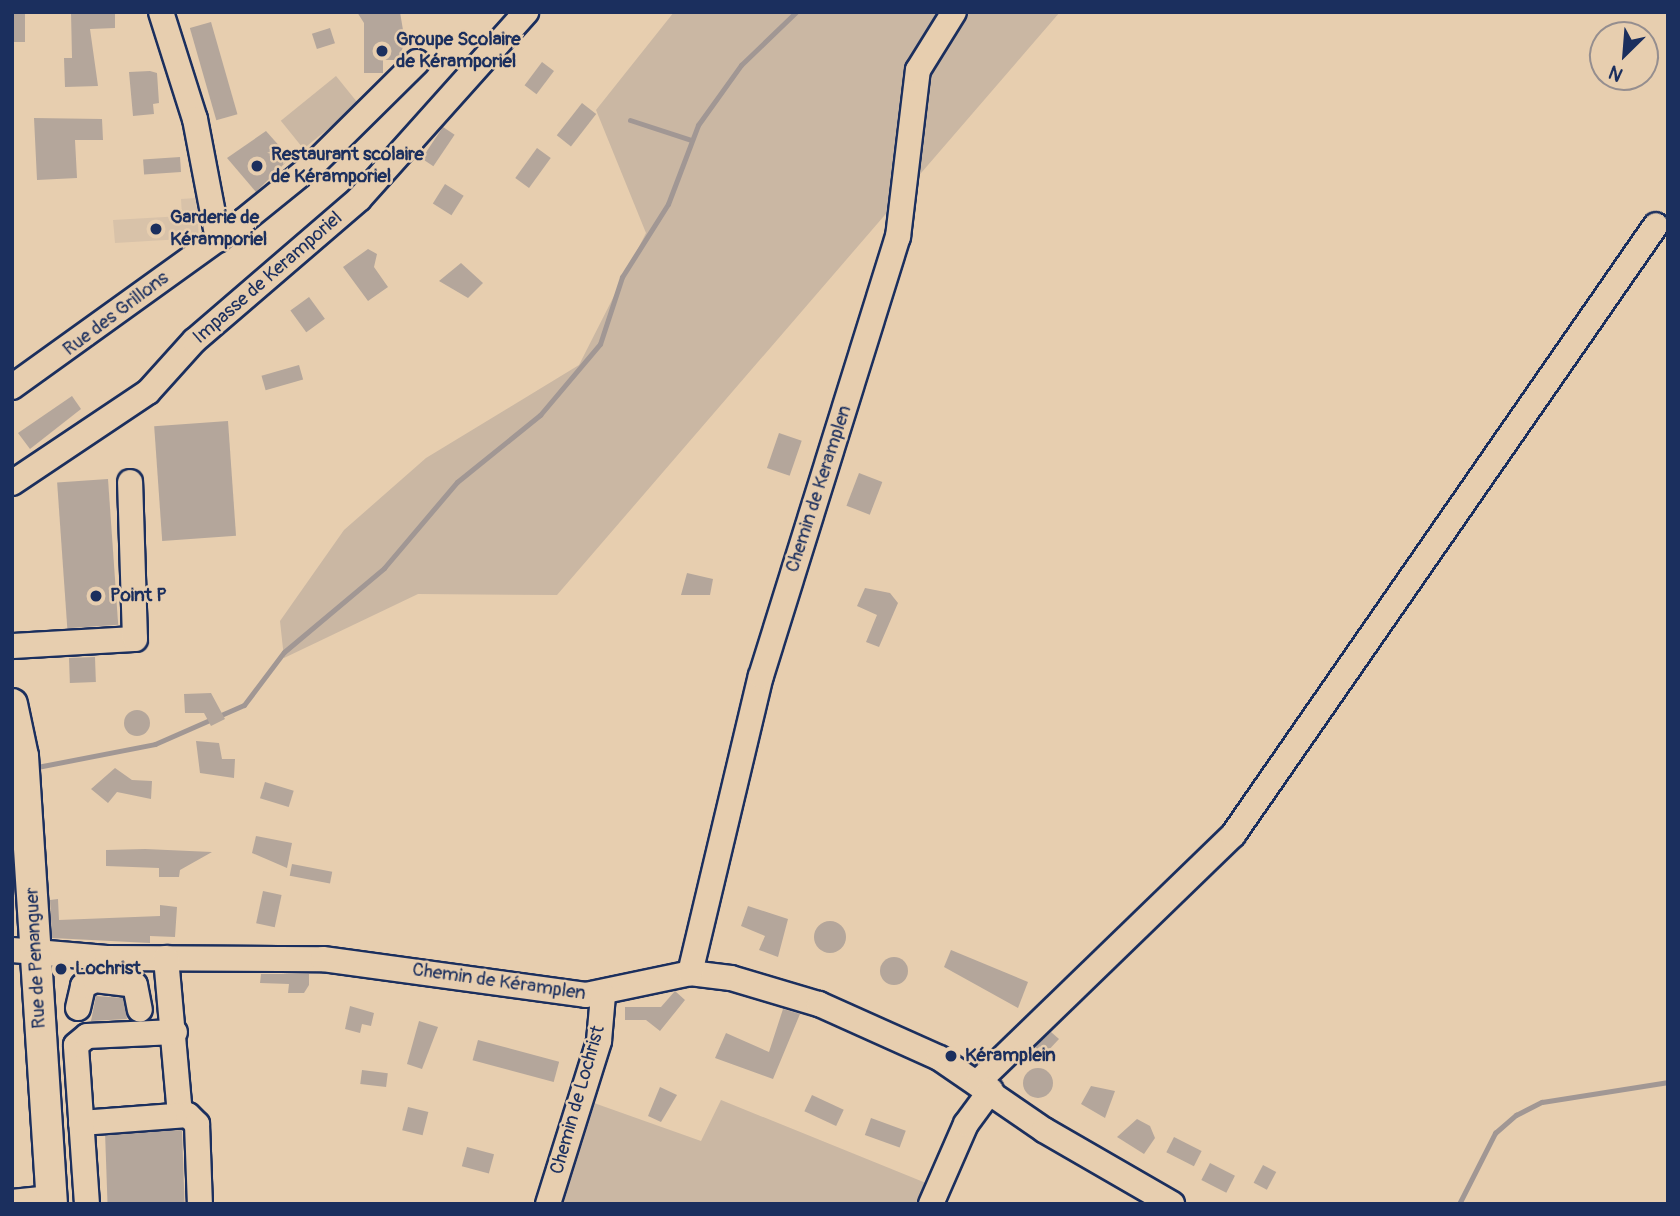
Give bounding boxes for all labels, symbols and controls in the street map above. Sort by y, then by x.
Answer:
north arrow [1589,21,1659,91]
place label: Groupe Scolaire de Kéramporiel [396,29,521,73]
marker: Groupe Scolaire de Kéramporiel [374,43,390,59]
text: N [1605,60,1627,87]
place label: Restaurant scolaire de Kéramporiel [271,144,424,188]
marker: Restaurant scolaire de Kéramporiel [249,158,265,174]
place label: Garderie de Kéramporiel [170,207,267,251]
street label: Impasse de Keramporiel [189,207,347,349]
marker: Garderie de Kéramporiel [148,221,164,237]
street label: Rue des Grillons [59,267,173,361]
street label: Chemin de Keramplen [781,403,857,575]
place label: Point P [110,585,167,607]
marker: Point P [88,588,104,604]
street label: Rue de Penanguer [21,887,51,1029]
place label: Lochrist [75,958,141,980]
street label: Chemin de Kéramplen [411,959,587,1005]
marker: Lochrist [53,961,69,977]
street label: Chemin de Lochrist [546,1023,610,1177]
place label: Kéramplein [965,1045,1056,1067]
marker: Kéramplein [943,1048,959,1064]

